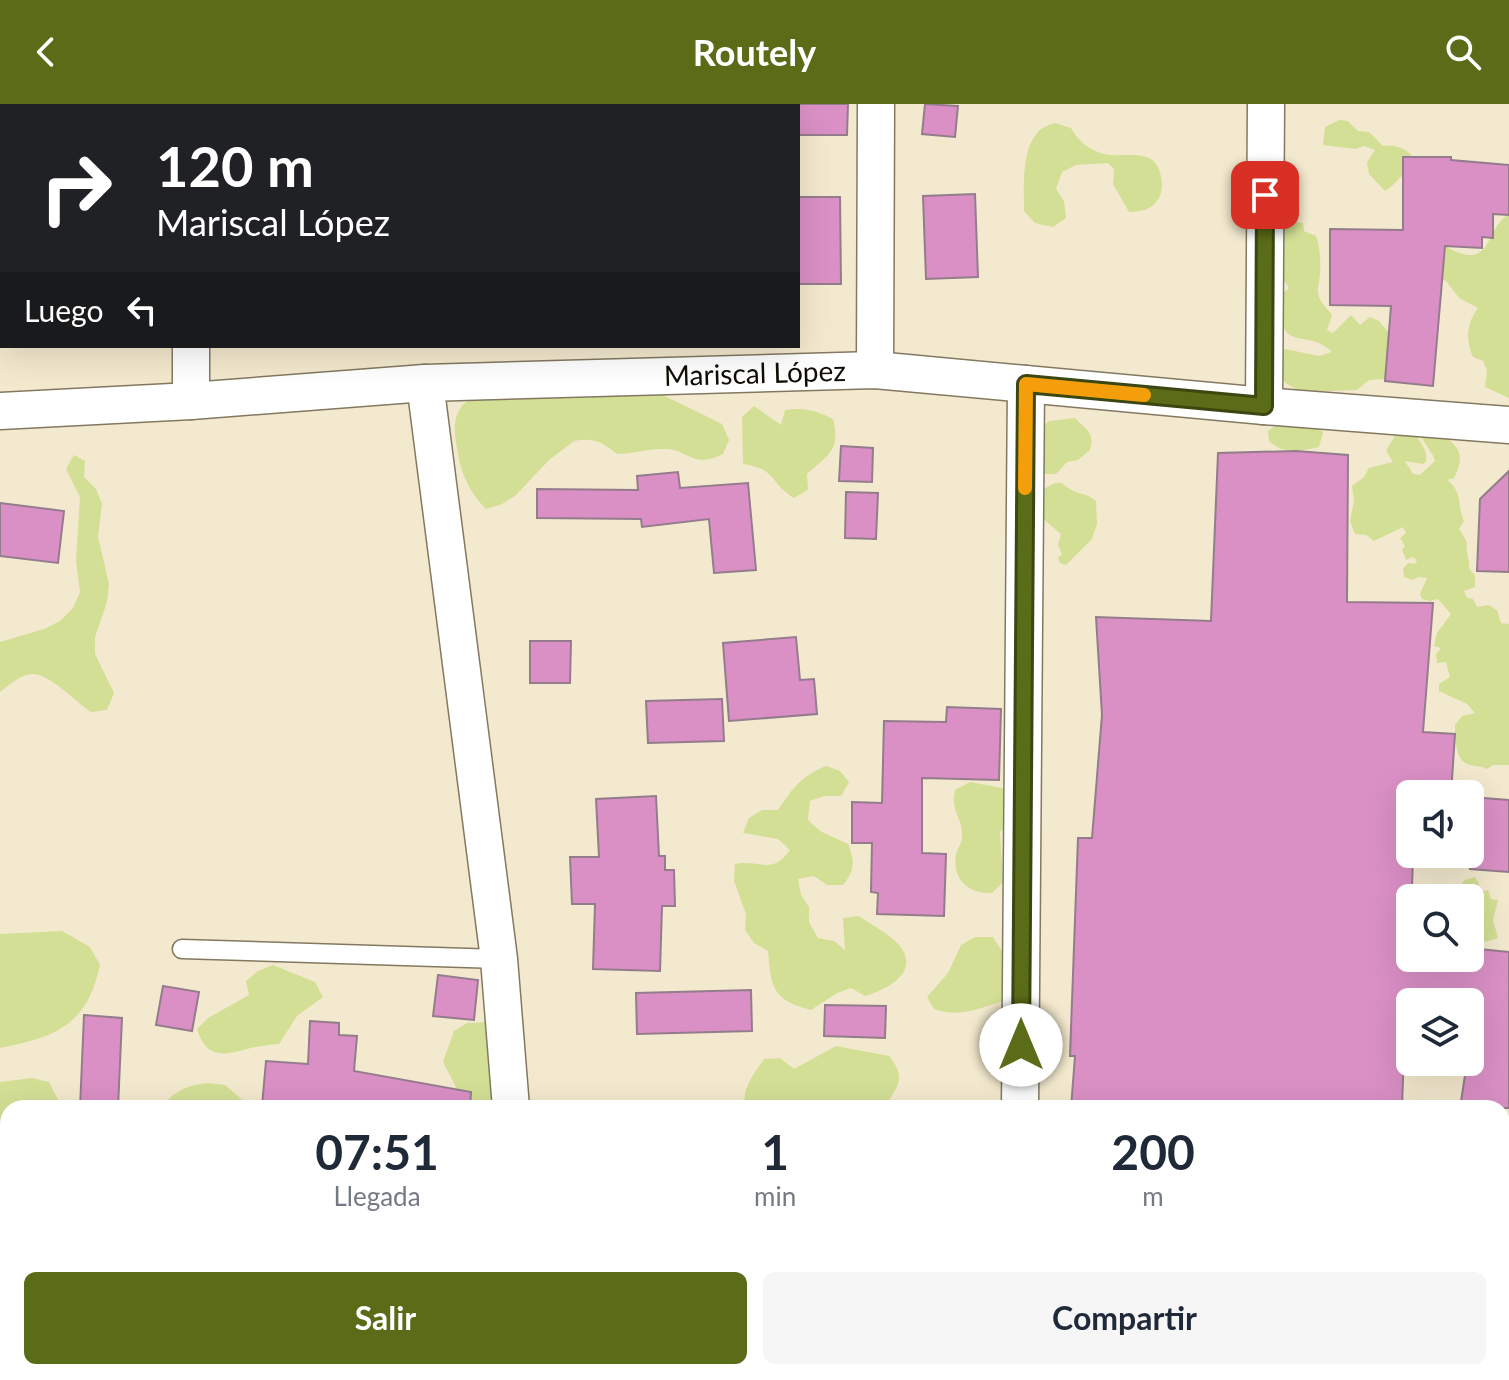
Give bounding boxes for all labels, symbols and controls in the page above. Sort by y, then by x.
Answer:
icon: back [24,30,68,74]
text: Routely [693,30,816,74]
icon: search [1441,30,1485,74]
text: 120 m [156,132,314,199]
icon: right [24,136,128,240]
pin [1231,161,1299,229]
icon: arrive [1243,173,1287,217]
text: Mariscal López [156,200,390,244]
icon: left [120,288,164,332]
text: Luego [24,292,104,328]
street label: Mariscal López [663,353,846,392]
map controls [1396,780,1484,1076]
button: sound [1396,780,1484,868]
button: search [1396,884,1484,972]
button: layers [1396,988,1484,1076]
position arrow [979,1003,1063,1087]
text: 07:51 [315,1123,439,1180]
text: 1 [761,1123,789,1180]
text: 200 [1111,1123,1195,1180]
text: Llegada [333,1180,421,1212]
text: min [754,1180,796,1212]
text: m [1142,1180,1164,1212]
button: Salir [24,1272,747,1364]
button: Compartir [763,1272,1486,1364]

